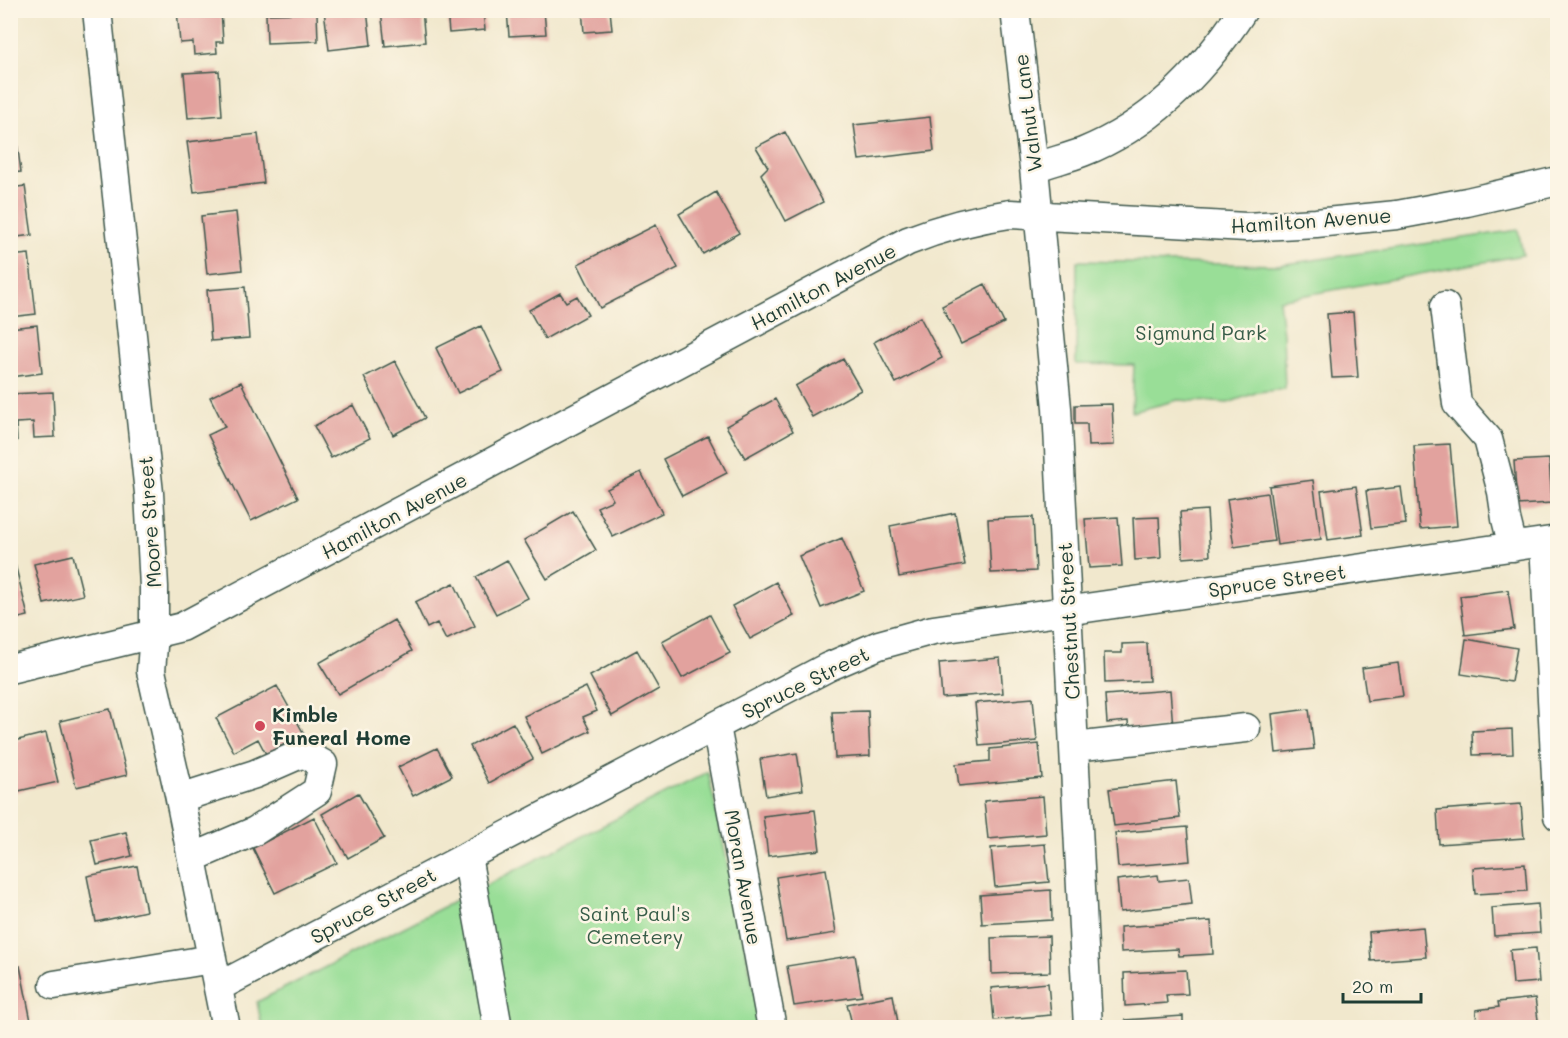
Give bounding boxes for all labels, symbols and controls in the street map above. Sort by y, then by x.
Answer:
street label: Walnut Lane [1007,53,1047,173]
street label: Hamilton Avenue [1230,201,1392,239]
street label: Hamilton Avenue [746,237,900,335]
park label: Sigmund Park [1135,319,1267,345]
street label: Moore Street [131,455,167,589]
street label: Hamilton Avenue [317,466,471,564]
street label: Chestnut Street [1051,542,1085,700]
street label: Spruce Street [1206,557,1348,603]
street label: Spruce Street [737,640,873,724]
place label: Kimble Funeral Home [272,701,411,750]
marker: Kimble Funeral Home [253,719,267,733]
street label: Moran Avenue [719,807,769,947]
street label: Spruce Street [306,861,440,949]
park label: Saint Paul's Cemetery [580,900,690,949]
scale bar [1343,966,1421,1004]
text: 20 m [1352,974,1393,998]

